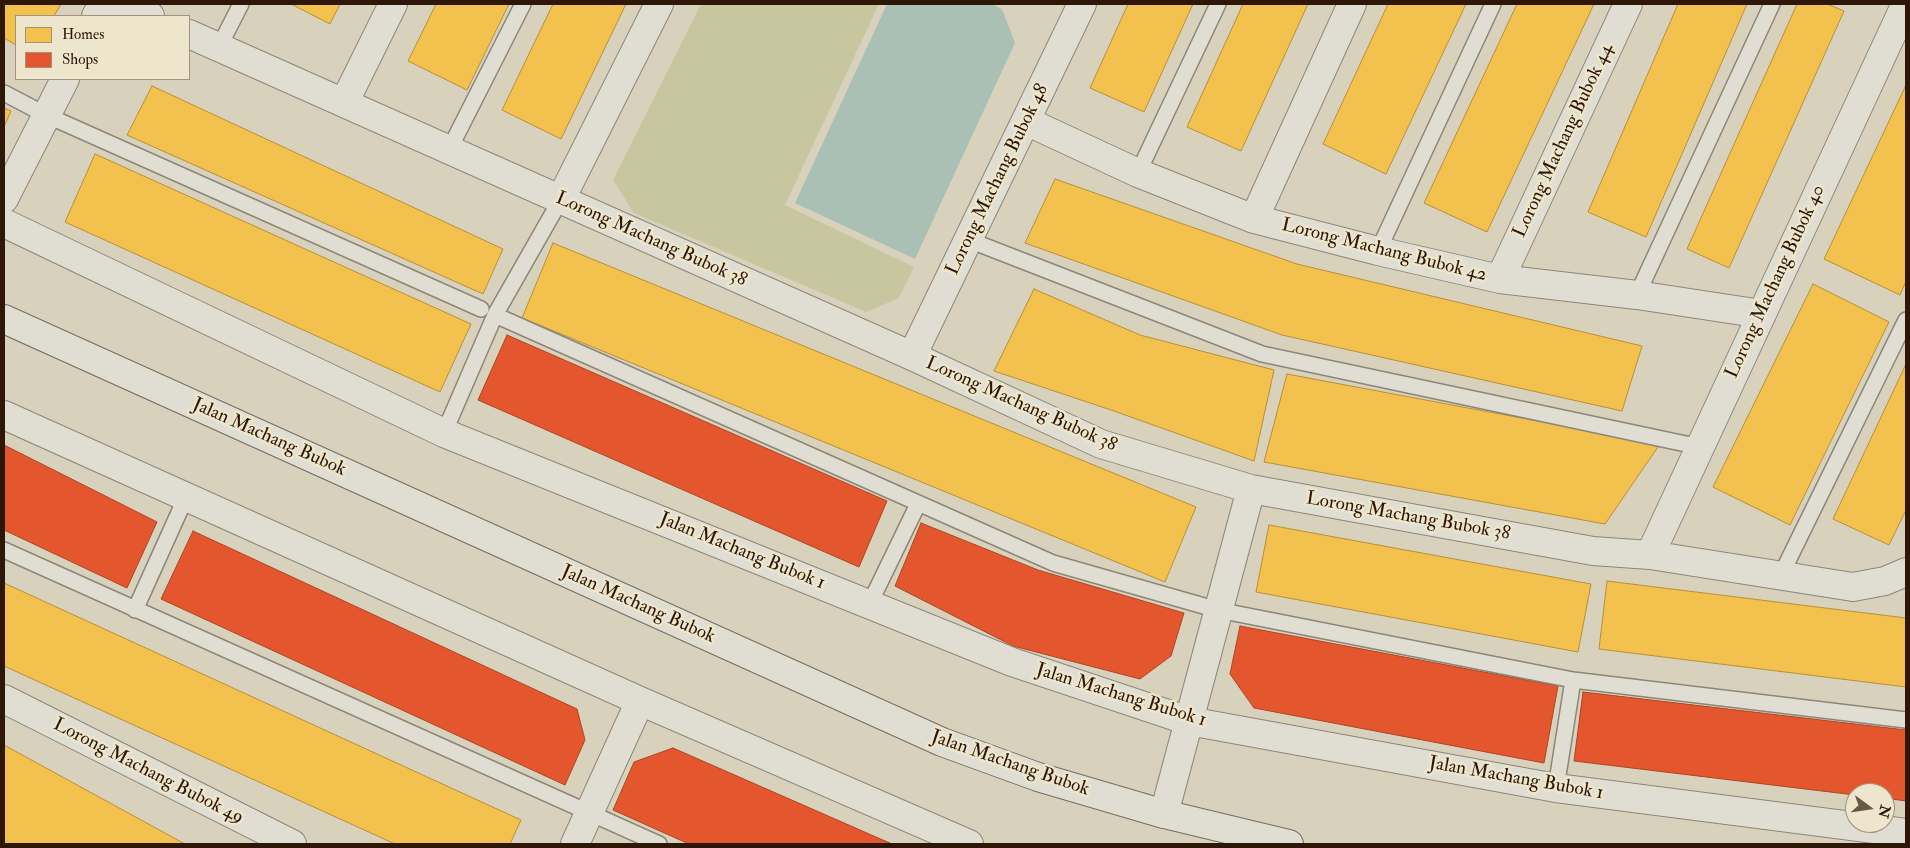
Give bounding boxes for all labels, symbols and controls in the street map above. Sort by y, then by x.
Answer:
legend [15,15,190,80]
text: Homes [62,25,104,44]
street label: Lorong Machang Bubok 44 [1509,40,1619,242]
text: Shops [62,50,98,69]
street label: Lorong Machang Bubok 48 [942,81,1054,279]
street label: Lorong Machang Bubok 40 [1721,182,1831,382]
street label: Lorong Machang Bubok 38 [552,188,750,292]
street label: Lorong Machang Bubok 42 [1279,214,1489,288]
street label: Lorong Machang Bubok 38 [922,353,1120,457]
street label: Jalan Machang Bubok [189,394,349,482]
street label: Lorong Machang Bubok 38 [1304,488,1512,546]
street label: Jalan Machang Bubok 1 [656,508,828,596]
street label: Jalan Machang Bubok [558,561,718,649]
street label: Jalan Machang Bubok 1 [1033,659,1209,733]
street label: Lorong Machang Bubok 49 [49,714,247,830]
street label: Jalan Machang Bubok [928,726,1092,802]
street label: Jalan Machang Bubok 1 [1427,752,1605,806]
north arrow [1845,783,1895,833]
text: N [1874,803,1894,820]

